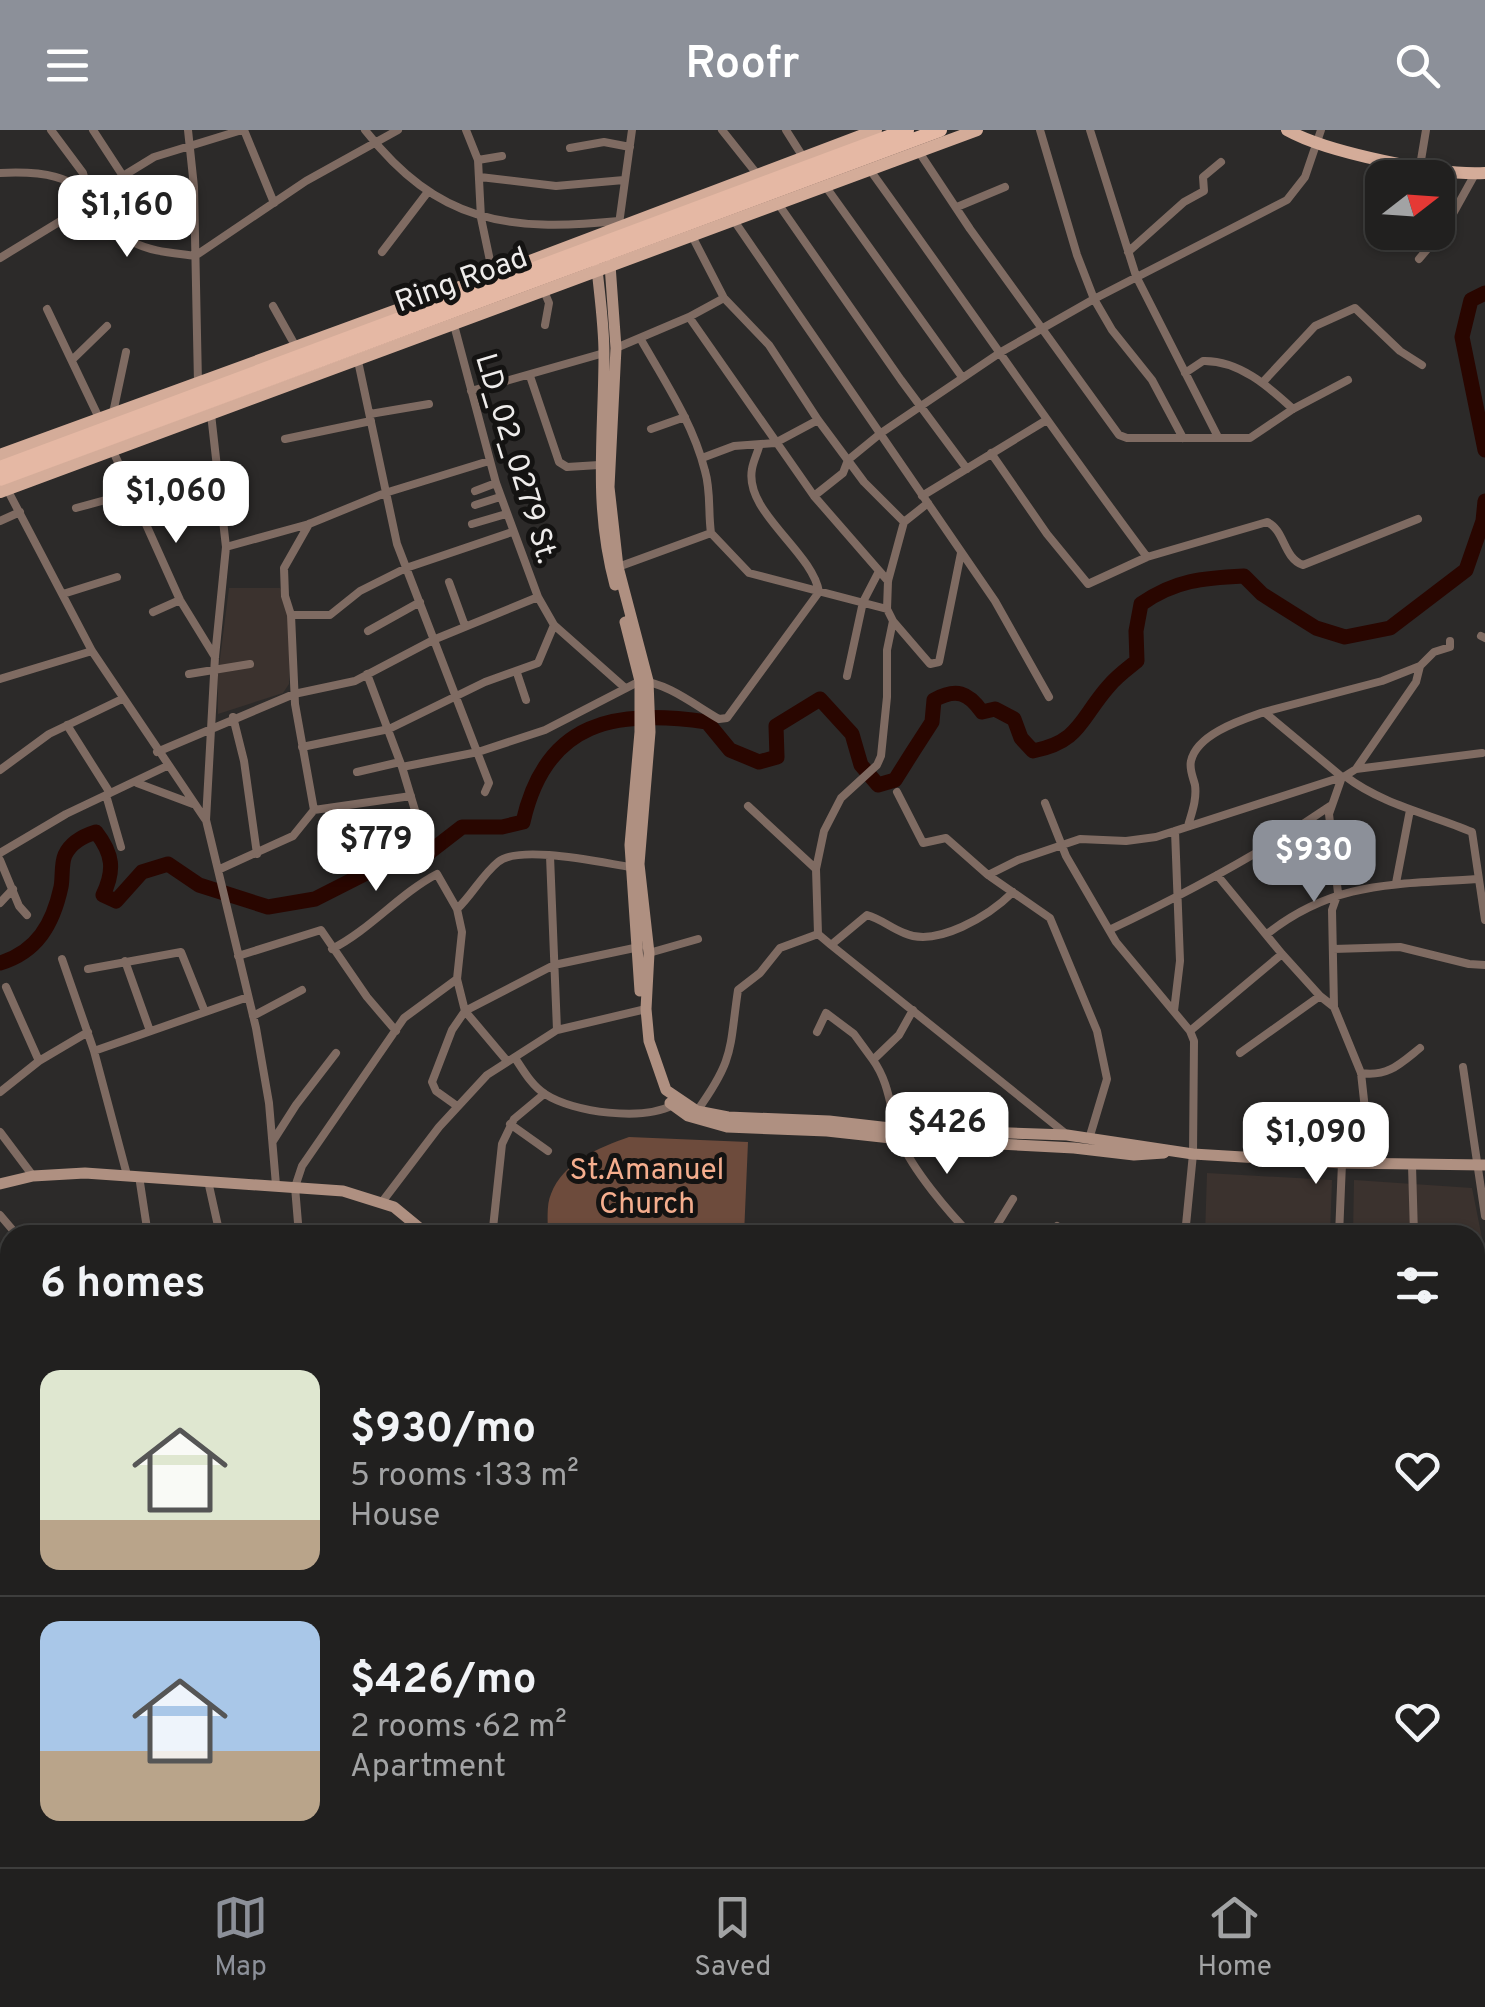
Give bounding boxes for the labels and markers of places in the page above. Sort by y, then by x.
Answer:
pin: $1,160 [46,175,208,260]
pin: $1,060 [95,461,257,546]
pin: $779 [317,809,435,894]
pin: $930 [1255,820,1373,905]
pin: $426 [888,1092,1006,1177]
pin: $1,090 [1235,1102,1397,1187]

